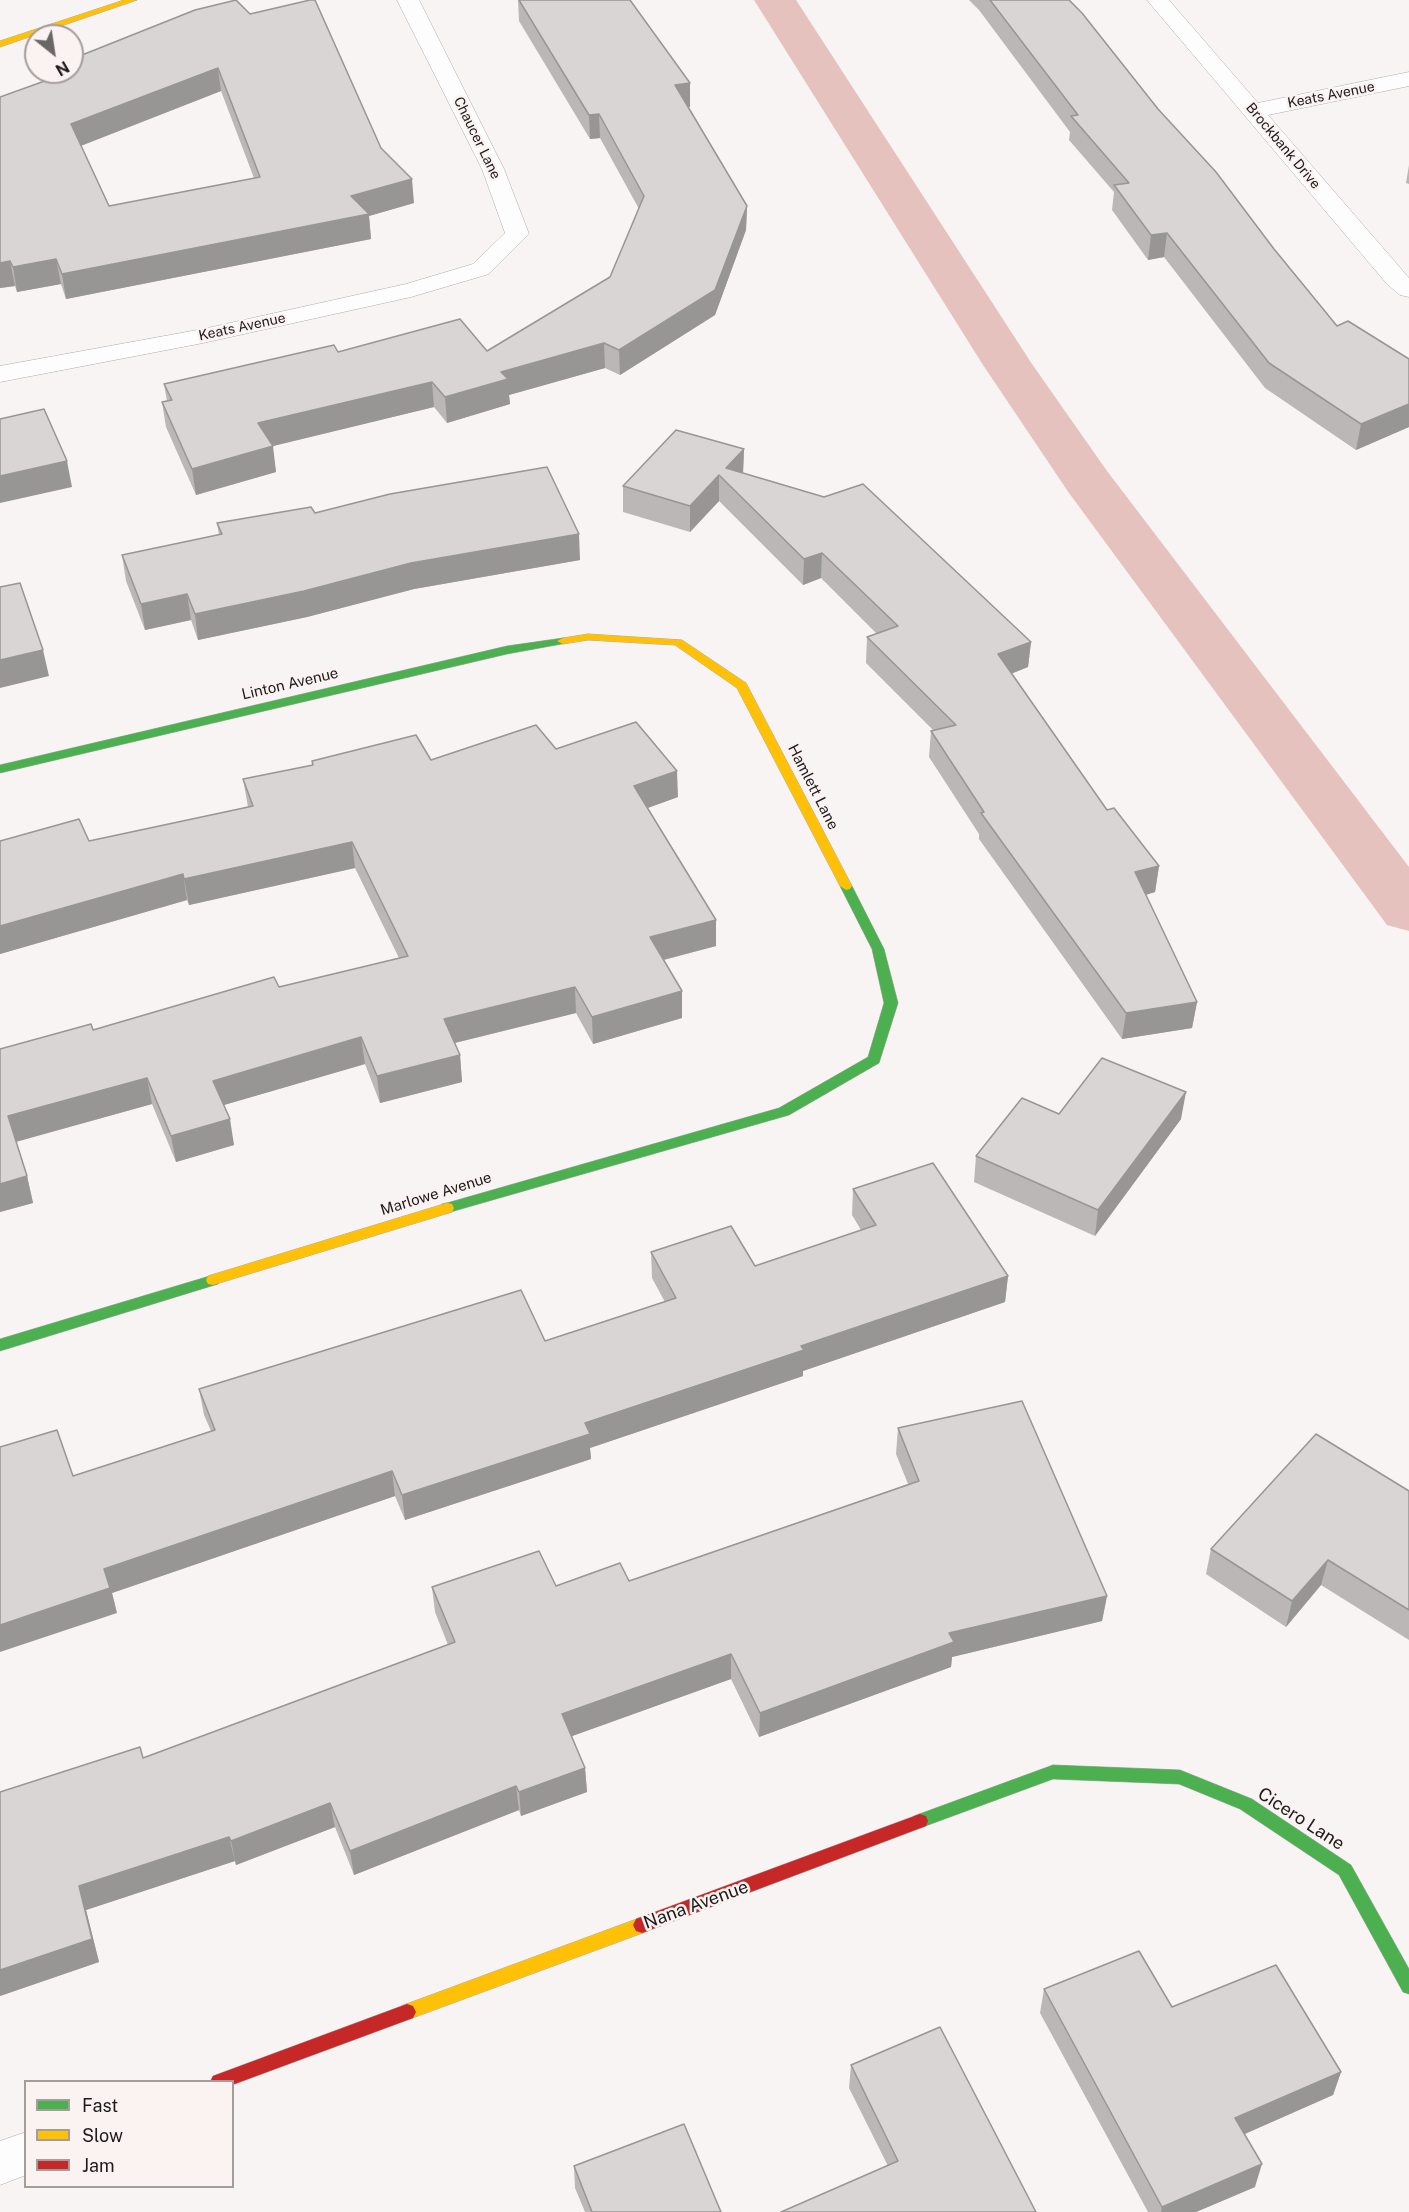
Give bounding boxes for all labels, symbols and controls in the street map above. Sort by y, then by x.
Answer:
north arrow [24,24,84,84]
text: N [52,57,72,80]
street label: Keats Avenue [1286,78,1376,112]
street label: Chaucer Lane [450,94,504,182]
street label: Brockbank Drive [1242,100,1324,192]
street label: Keats Avenue [197,310,287,344]
street label: Linton Avenue [240,664,340,704]
street label: Hamlett Lane [784,741,842,833]
street label: Marlowe Avenue [378,1169,494,1219]
street label: Cicero Lane [1254,1783,1348,1855]
street label: Nana Avenue [641,1876,751,1934]
legend [24,2080,234,2188]
text: Fast [82,2095,118,2116]
text: Slow [82,2125,123,2146]
text: Jam [82,2155,115,2176]

